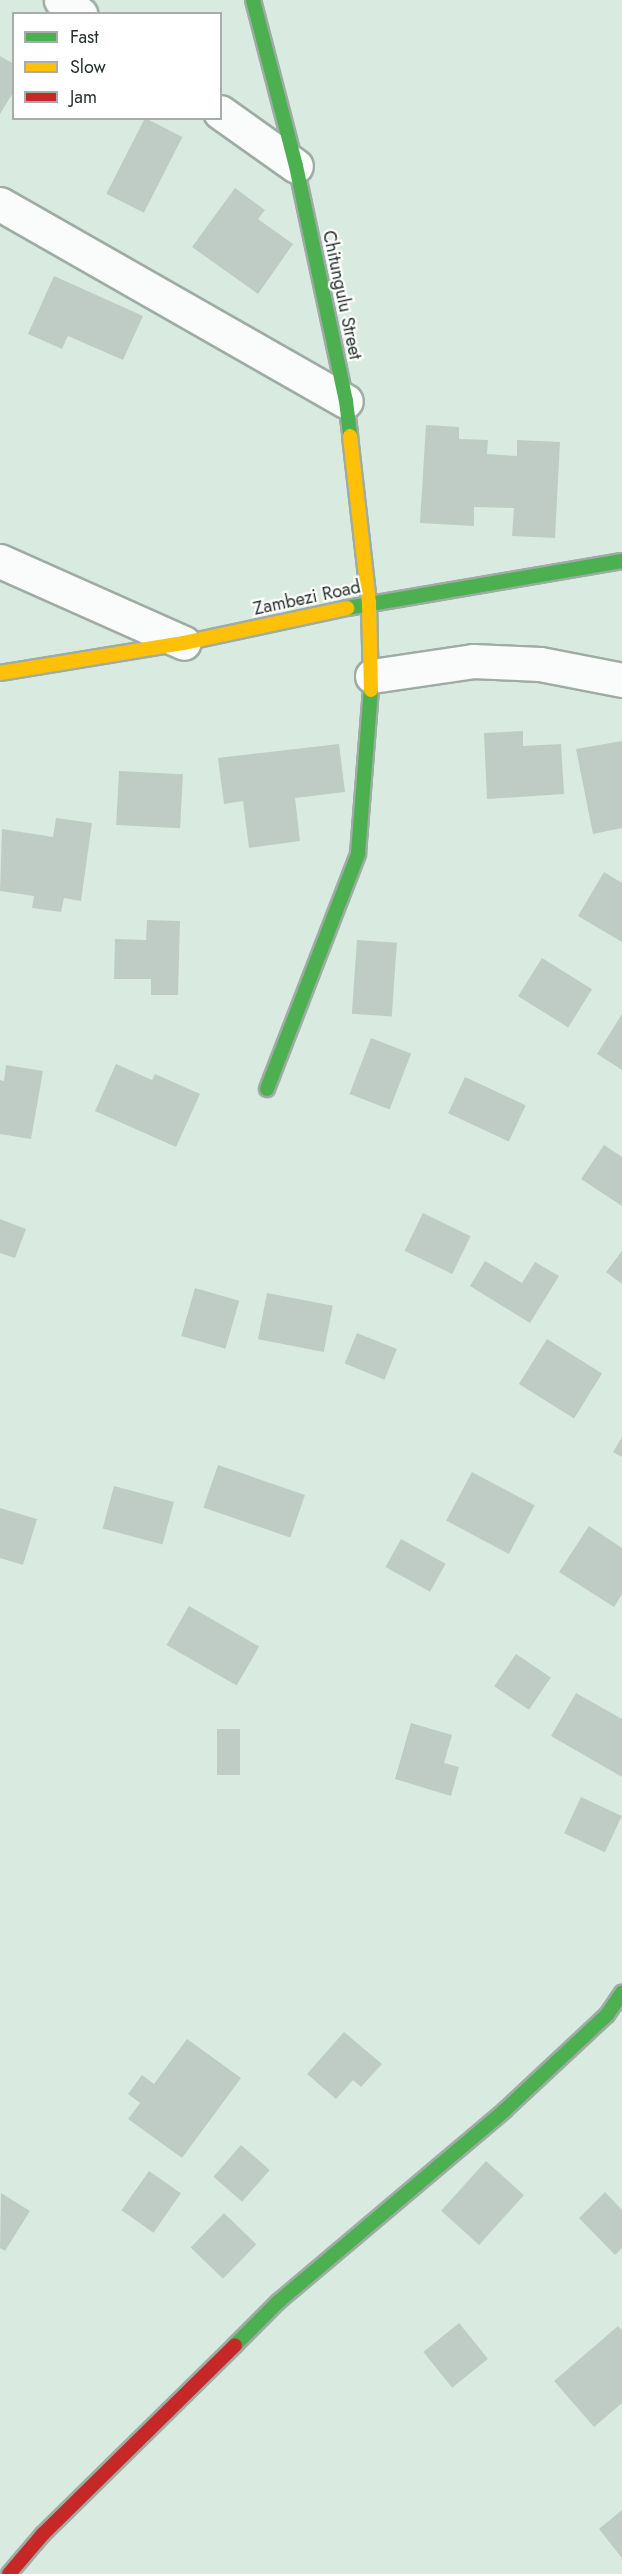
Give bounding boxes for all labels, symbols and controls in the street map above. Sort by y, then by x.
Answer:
legend [12,12,222,120]
text: Fast [70,24,99,50]
text: Slow [70,54,106,80]
text: Jam [70,84,97,110]
street label: Chitungulu Street [318,229,366,361]
street label: Zambezi Road [251,576,363,620]

